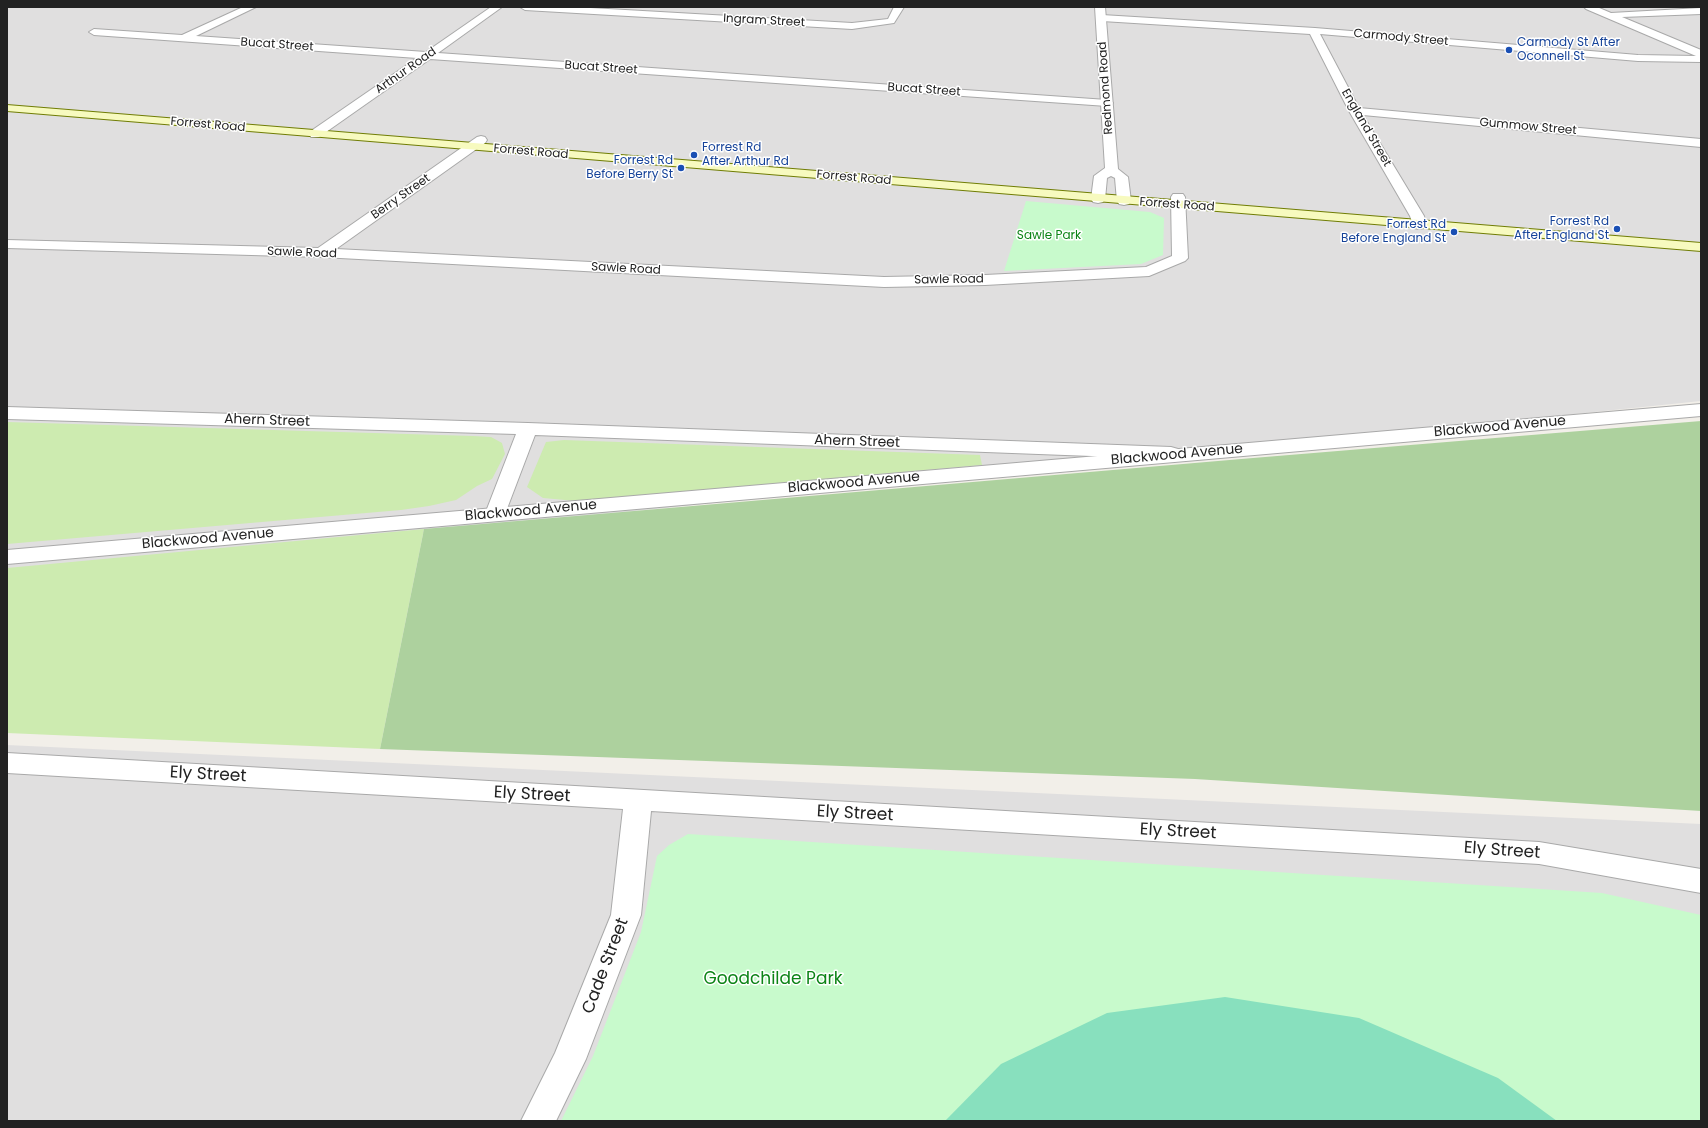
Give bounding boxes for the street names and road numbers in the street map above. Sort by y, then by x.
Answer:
street label: Ingram Street [723,12,805,30]
street label: Carmody Street [1353,27,1449,49]
street label: Bucat Street [240,35,314,55]
street label: Redmond Road [1096,41,1116,135]
street label: Arthur Road [373,45,439,97]
street label: Bucat Street [564,58,638,78]
street label: Bucat Street [887,80,961,100]
street label: England Street [1338,87,1394,169]
street label: Forrest Road [170,115,246,135]
street label: Gummow Street [1479,116,1577,138]
street label: Forrest Road [493,142,569,162]
street label: Forrest Road [816,168,892,188]
street label: Berry Street [369,171,433,223]
street label: Forrest Road [1139,195,1215,215]
street label: Sawle Road [267,245,337,261]
street label: Sawle Road [591,260,661,278]
street label: Sawle Road [914,272,984,288]
street label: Ahern Street [224,411,310,431]
street label: Blackwood Avenue [1433,413,1567,441]
street label: Ahern Street [814,432,900,452]
street label: Blackwood Avenue [1110,441,1244,469]
street label: Blackwood Avenue [787,469,921,497]
street label: Blackwood Avenue [464,497,598,525]
street label: Blackwood Avenue [141,525,275,553]
street label: Ely Street [169,763,247,787]
street label: Ely Street [493,783,571,807]
street label: Ely Street [816,802,894,826]
street label: Ely Street [1139,820,1217,844]
street label: Ely Street [1463,838,1541,864]
street label: Cade Street [578,915,634,1017]

